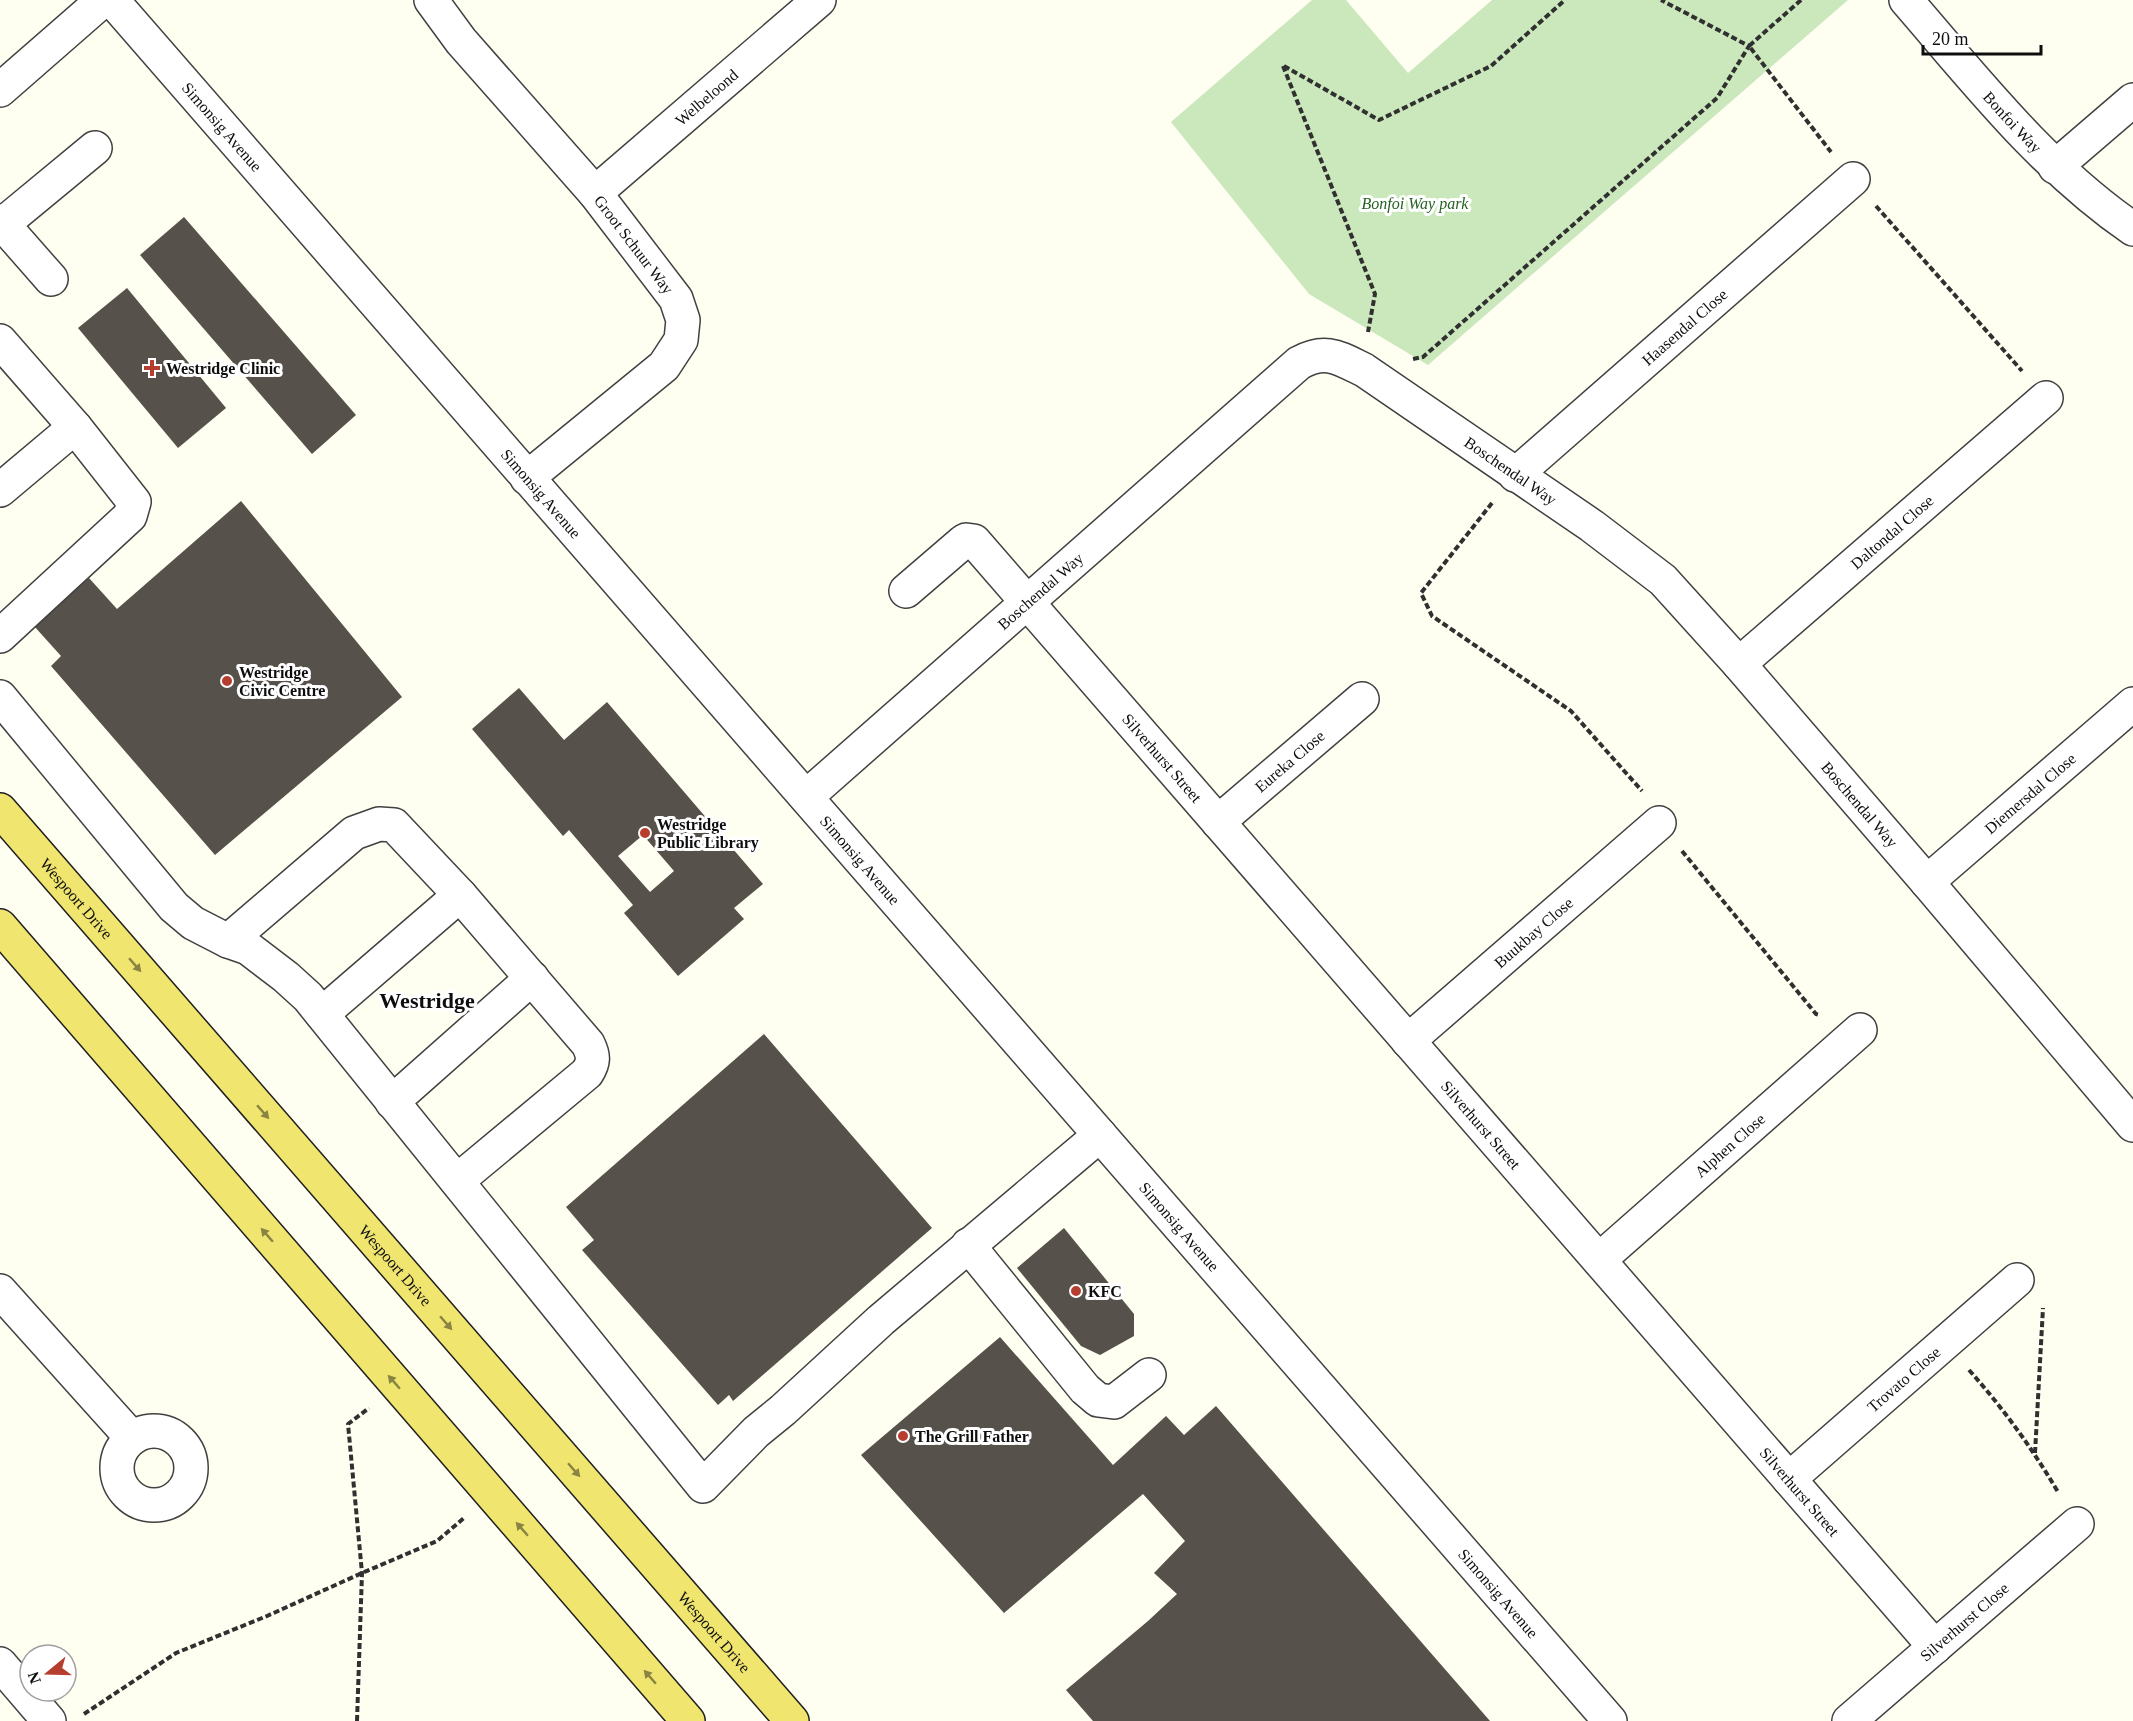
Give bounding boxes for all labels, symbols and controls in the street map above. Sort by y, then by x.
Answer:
scale bar [1923,18,2042,56]
text: 20 m [1932,29,1969,49]
street label: Welbeloond [672,65,741,129]
street label: Simonsig Avenue [179,79,266,175]
street label: Bonfoi Way [1980,88,2045,157]
street label: Groot Schuur Way [591,192,677,297]
park label: Bonfoi Way park [1362,195,1469,213]
street label: Haasendal Close [1638,285,1730,368]
marker: Westridge Clinic [143,359,161,377]
place label: Westridge Clinic [166,360,280,378]
street label: Boschendal Way [1462,433,1560,509]
street label: Simonsig Avenue [498,445,585,541]
street label: Daltondal Close [1847,491,1936,572]
street label: Boschendal Way [994,549,1087,633]
place label: Westridge Civic Centre [239,664,325,699]
marker: Westridge Civic Centre [220,674,234,688]
street label: Silverhurst Street [1119,710,1206,806]
street label: Eureka Close [1251,727,1328,795]
street label: Diemersdal Close [1981,749,2079,837]
street label: Boschendal Way [1818,758,1901,851]
street label: Simonsig Avenue [817,812,904,908]
place label: Westridge Public Library [657,816,759,852]
marker: Westridge Public Library [638,826,652,840]
street label: Wespoort Drive [37,854,116,942]
street label: Buukbay Close [1491,894,1576,971]
one-way arrow [128,957,141,972]
district label: Westridge [379,988,475,1013]
street label: Silverhurst Street [1438,1077,1524,1173]
one-way arrow [256,1104,269,1119]
street label: Alphen Close [1691,1110,1768,1180]
street label: Simonsig Avenue [1136,1179,1223,1274]
street label: Wespoort Drive [356,1221,435,1309]
one-way arrow [261,1228,274,1243]
place label: KFC [1088,1283,1122,1300]
marker: KFC [1069,1284,1083,1298]
one-way arrow [439,1315,452,1330]
street label: Trovato Close [1864,1343,1943,1415]
one-way arrow [388,1374,401,1390]
place label: The Grill Father [915,1428,1029,1445]
marker: The Grill Father [896,1429,910,1443]
street label: Silverhurst Street [1757,1444,1843,1540]
one-way arrow [567,1462,580,1477]
one-way arrow [516,1521,529,1537]
street label: Simonsig Avenue [1455,1545,1542,1641]
street label: Silverhurst Close [1917,1579,2011,1664]
street label: Wespoort Drive [675,1588,754,1676]
north arrow [18,1643,78,1703]
text: N [24,1669,44,1686]
one-way arrow [644,1670,657,1685]

